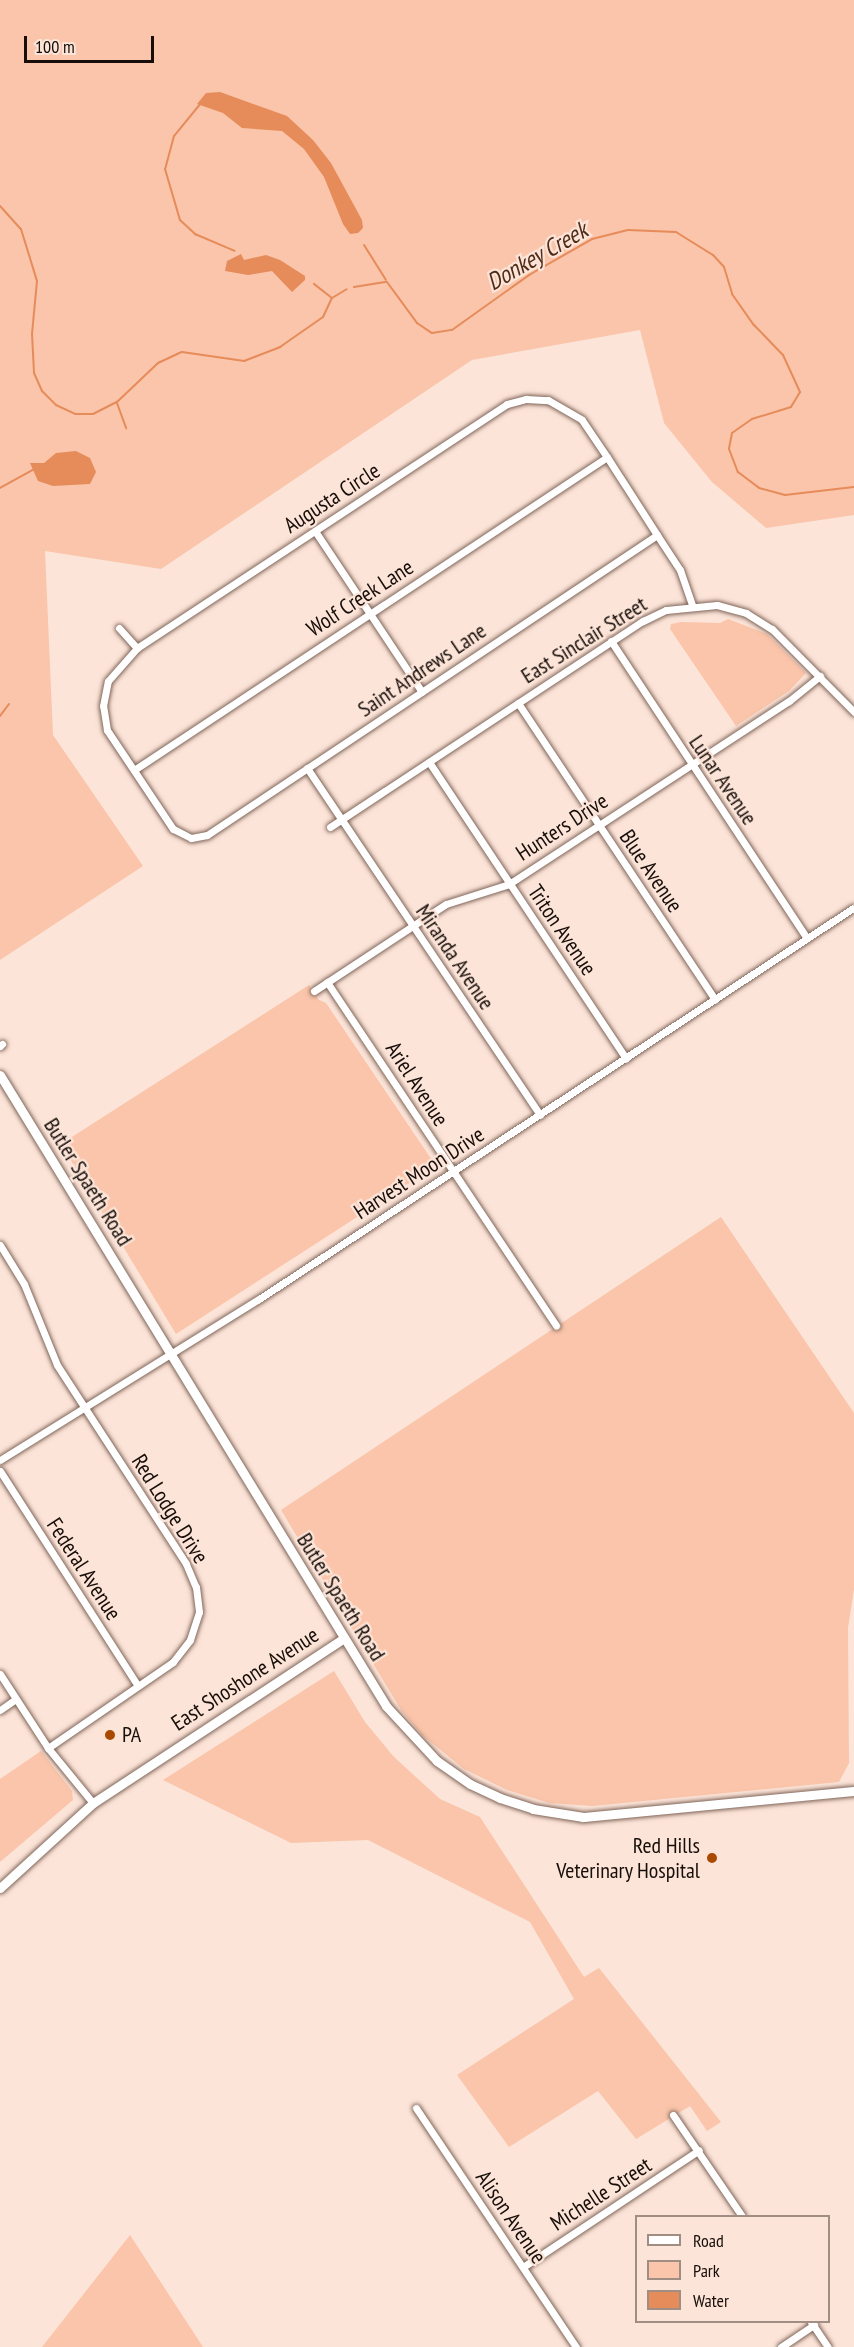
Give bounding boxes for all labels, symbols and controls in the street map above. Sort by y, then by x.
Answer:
scale bar [27,24,158,62]
text: 100 m [35,35,75,58]
water label: Donkey Creek [481,215,593,297]
street label: Augusta Circle [279,457,385,539]
street label: Wolf Creek Lane [302,554,418,642]
street label: East Sinclair Street [516,591,652,689]
street label: Saint Andrews Lane [353,617,491,723]
street label: Lunar Avenue [683,730,763,830]
street label: Hunters Drive [511,788,613,866]
street label: Blue Avenue [614,824,688,918]
street label: Triton Avenue [522,879,602,981]
street label: Miranda Avenue [410,899,500,1015]
street label: Ariel Avenue [380,1037,454,1131]
street label: Butler Spaeth Road [38,1113,138,1251]
street label: Harvest Moon Drive [349,1121,489,1225]
street label: Red Lodge Drive [126,1450,214,1568]
street label: Federal Avenue [41,1513,127,1625]
street label: Butler Spaeth Road [291,1528,391,1666]
street label: East Shoshone Avenue [166,1621,324,1737]
place label: PA [122,1722,141,1748]
marker: PA [103,1728,117,1742]
place label: Red Hills Veterinary Hospital [556,1832,700,1884]
marker: Red Hills Veterinary Hospital [705,1851,719,1865]
street label: Michelle Street [546,2152,656,2236]
street label: Alison Avenue [470,2165,552,2269]
legend [635,2215,830,2323]
text: Road [693,2229,724,2252]
text: Park [693,2259,720,2282]
text: Water [693,2289,729,2312]

